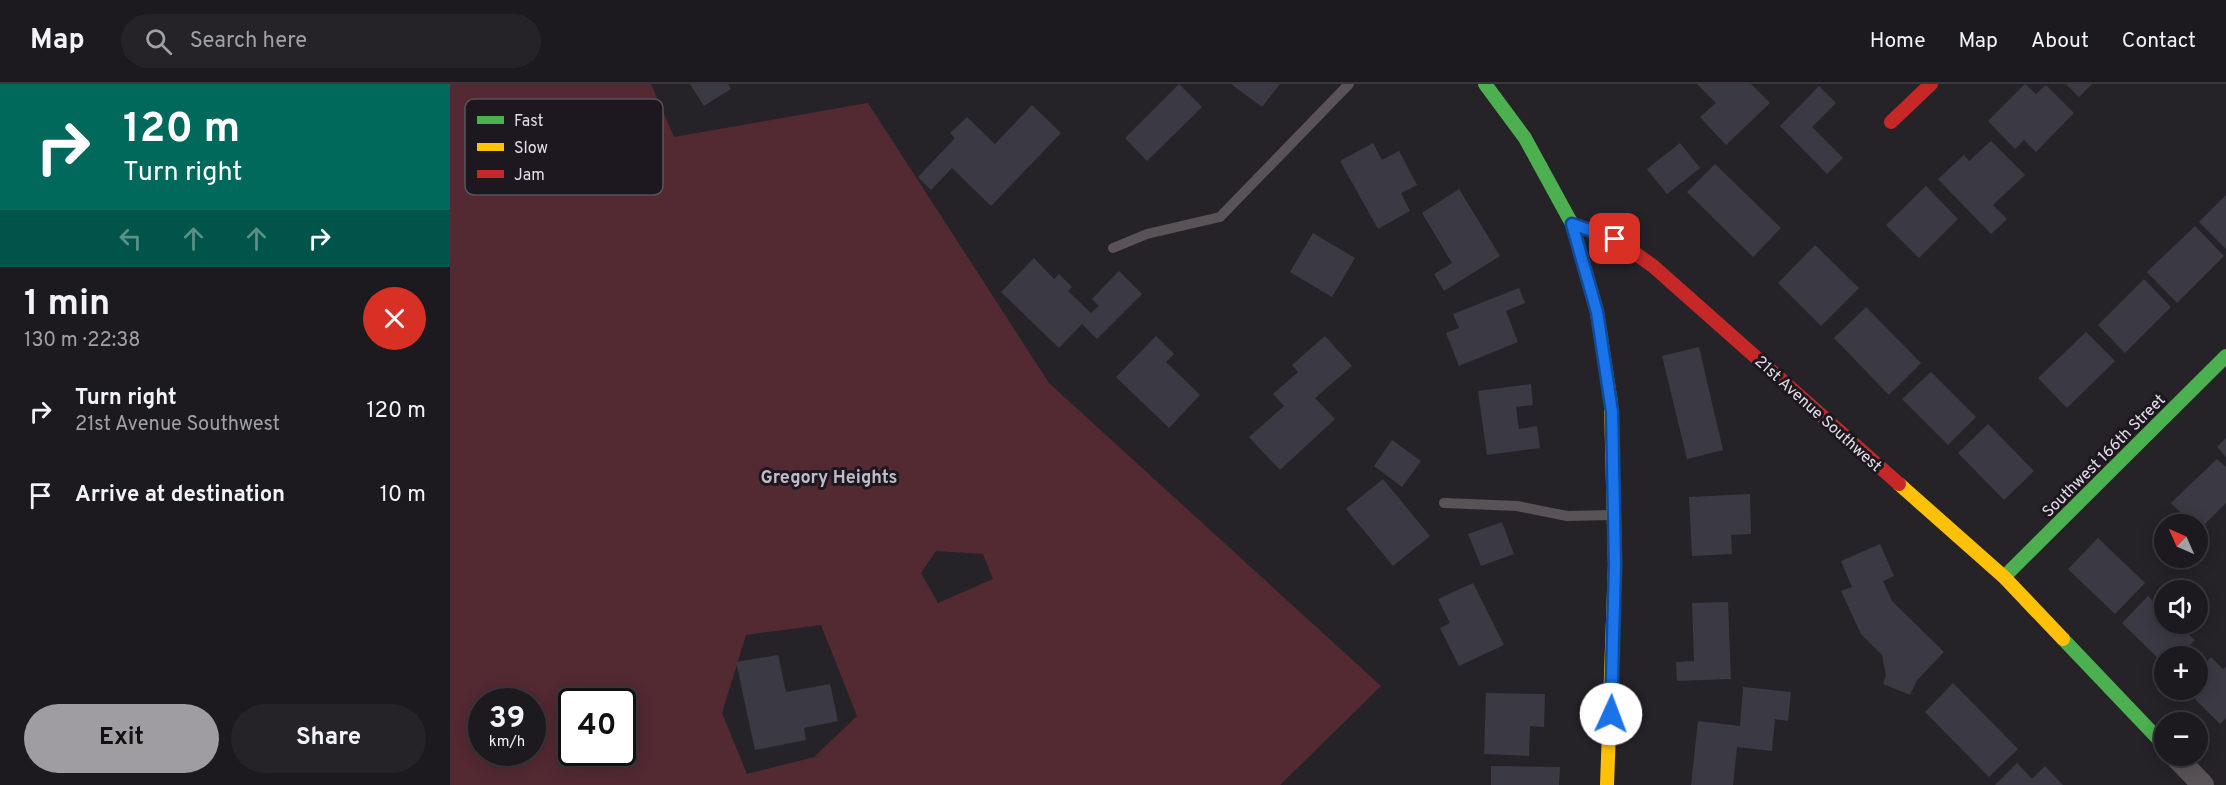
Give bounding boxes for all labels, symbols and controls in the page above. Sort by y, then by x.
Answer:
search box [121,14,541,68]
text: Map [30,23,85,59]
icon: search [142,25,175,58]
text: Search here [190,28,307,55]
text: Home [1870,28,1926,55]
text: Map [1959,28,1998,55]
text: About [2031,28,2089,55]
text: Contact [2122,28,2196,55]
legend [465,99,663,195]
text: 120 m [123,104,240,157]
icon: right [24,108,102,186]
text: Fast [514,112,544,132]
text: Slow [514,139,548,159]
text: Turn right [123,156,242,190]
text: Jam [514,166,545,186]
pin [1589,213,1640,264]
icon: left [114,222,147,255]
icon: ahead [177,222,210,255]
icon: ahead [240,222,273,255]
icon: right [303,222,336,255]
icon: arrive [1598,222,1631,255]
text: 1 min [24,282,110,328]
button: close [363,287,426,350]
text: 130 m · 22:38 [24,328,140,354]
street label: 21st Avenue Southwest [1750,352,1885,477]
text: Turn right [75,385,177,412]
street label: Southwest 166th Street [2039,391,2170,522]
icon: right [24,395,57,428]
text: 120 m [366,398,426,425]
text: 21st Avenue Southwest [75,412,280,438]
district label: Gregory Heights [761,467,897,490]
icon: arrive [24,479,57,512]
text: Arrive at destination [75,482,285,509]
text: 10 m [380,482,426,509]
north arrow [2154,514,2208,568]
map controls [2154,514,2208,766]
button: sound [2154,580,2208,634]
button: + [2154,646,2208,700]
position arrow [1579,682,1643,746]
speed limit sign: 40 [558,688,636,766]
text: 39 [489,701,525,738]
button: Exit [24,704,219,773]
button: Share [231,704,426,773]
button: − [2154,712,2208,766]
text: km/h [489,733,525,752]

